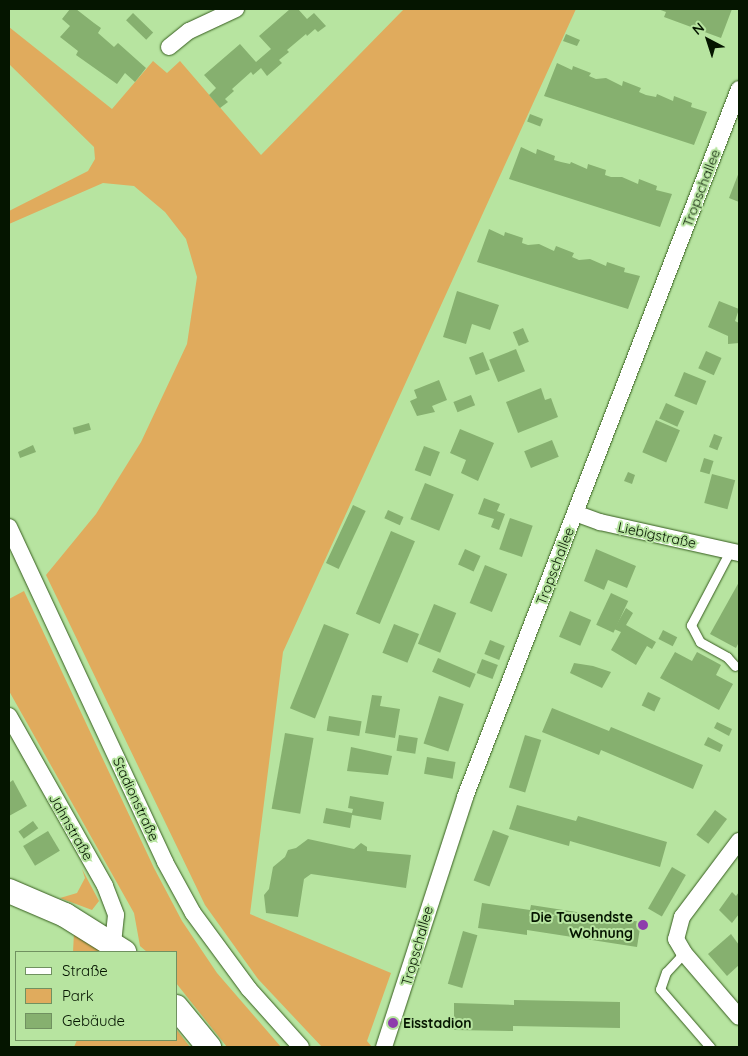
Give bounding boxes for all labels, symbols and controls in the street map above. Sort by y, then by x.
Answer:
north arrow [683,15,733,65]
text: N [689,18,708,39]
street label: Tropschallee [678,147,724,229]
street label: Liebigstraße [616,518,698,552]
street label: Tropschallee [532,525,578,607]
street label: Stadionstraße [109,754,163,844]
street label: Jahnstraße [45,791,97,863]
street label: Tropschallee [398,904,436,988]
place label: Die Tausendste Wohnung [530,909,633,942]
marker: Die Tausendste Wohnung [637,919,649,931]
legend [15,951,178,1041]
text: Straße [62,961,108,980]
text: Park [62,986,94,1005]
text: Gebäude [62,1011,125,1030]
place label: Eisstadion [403,1015,472,1031]
marker: Eisstadion [387,1017,399,1029]

